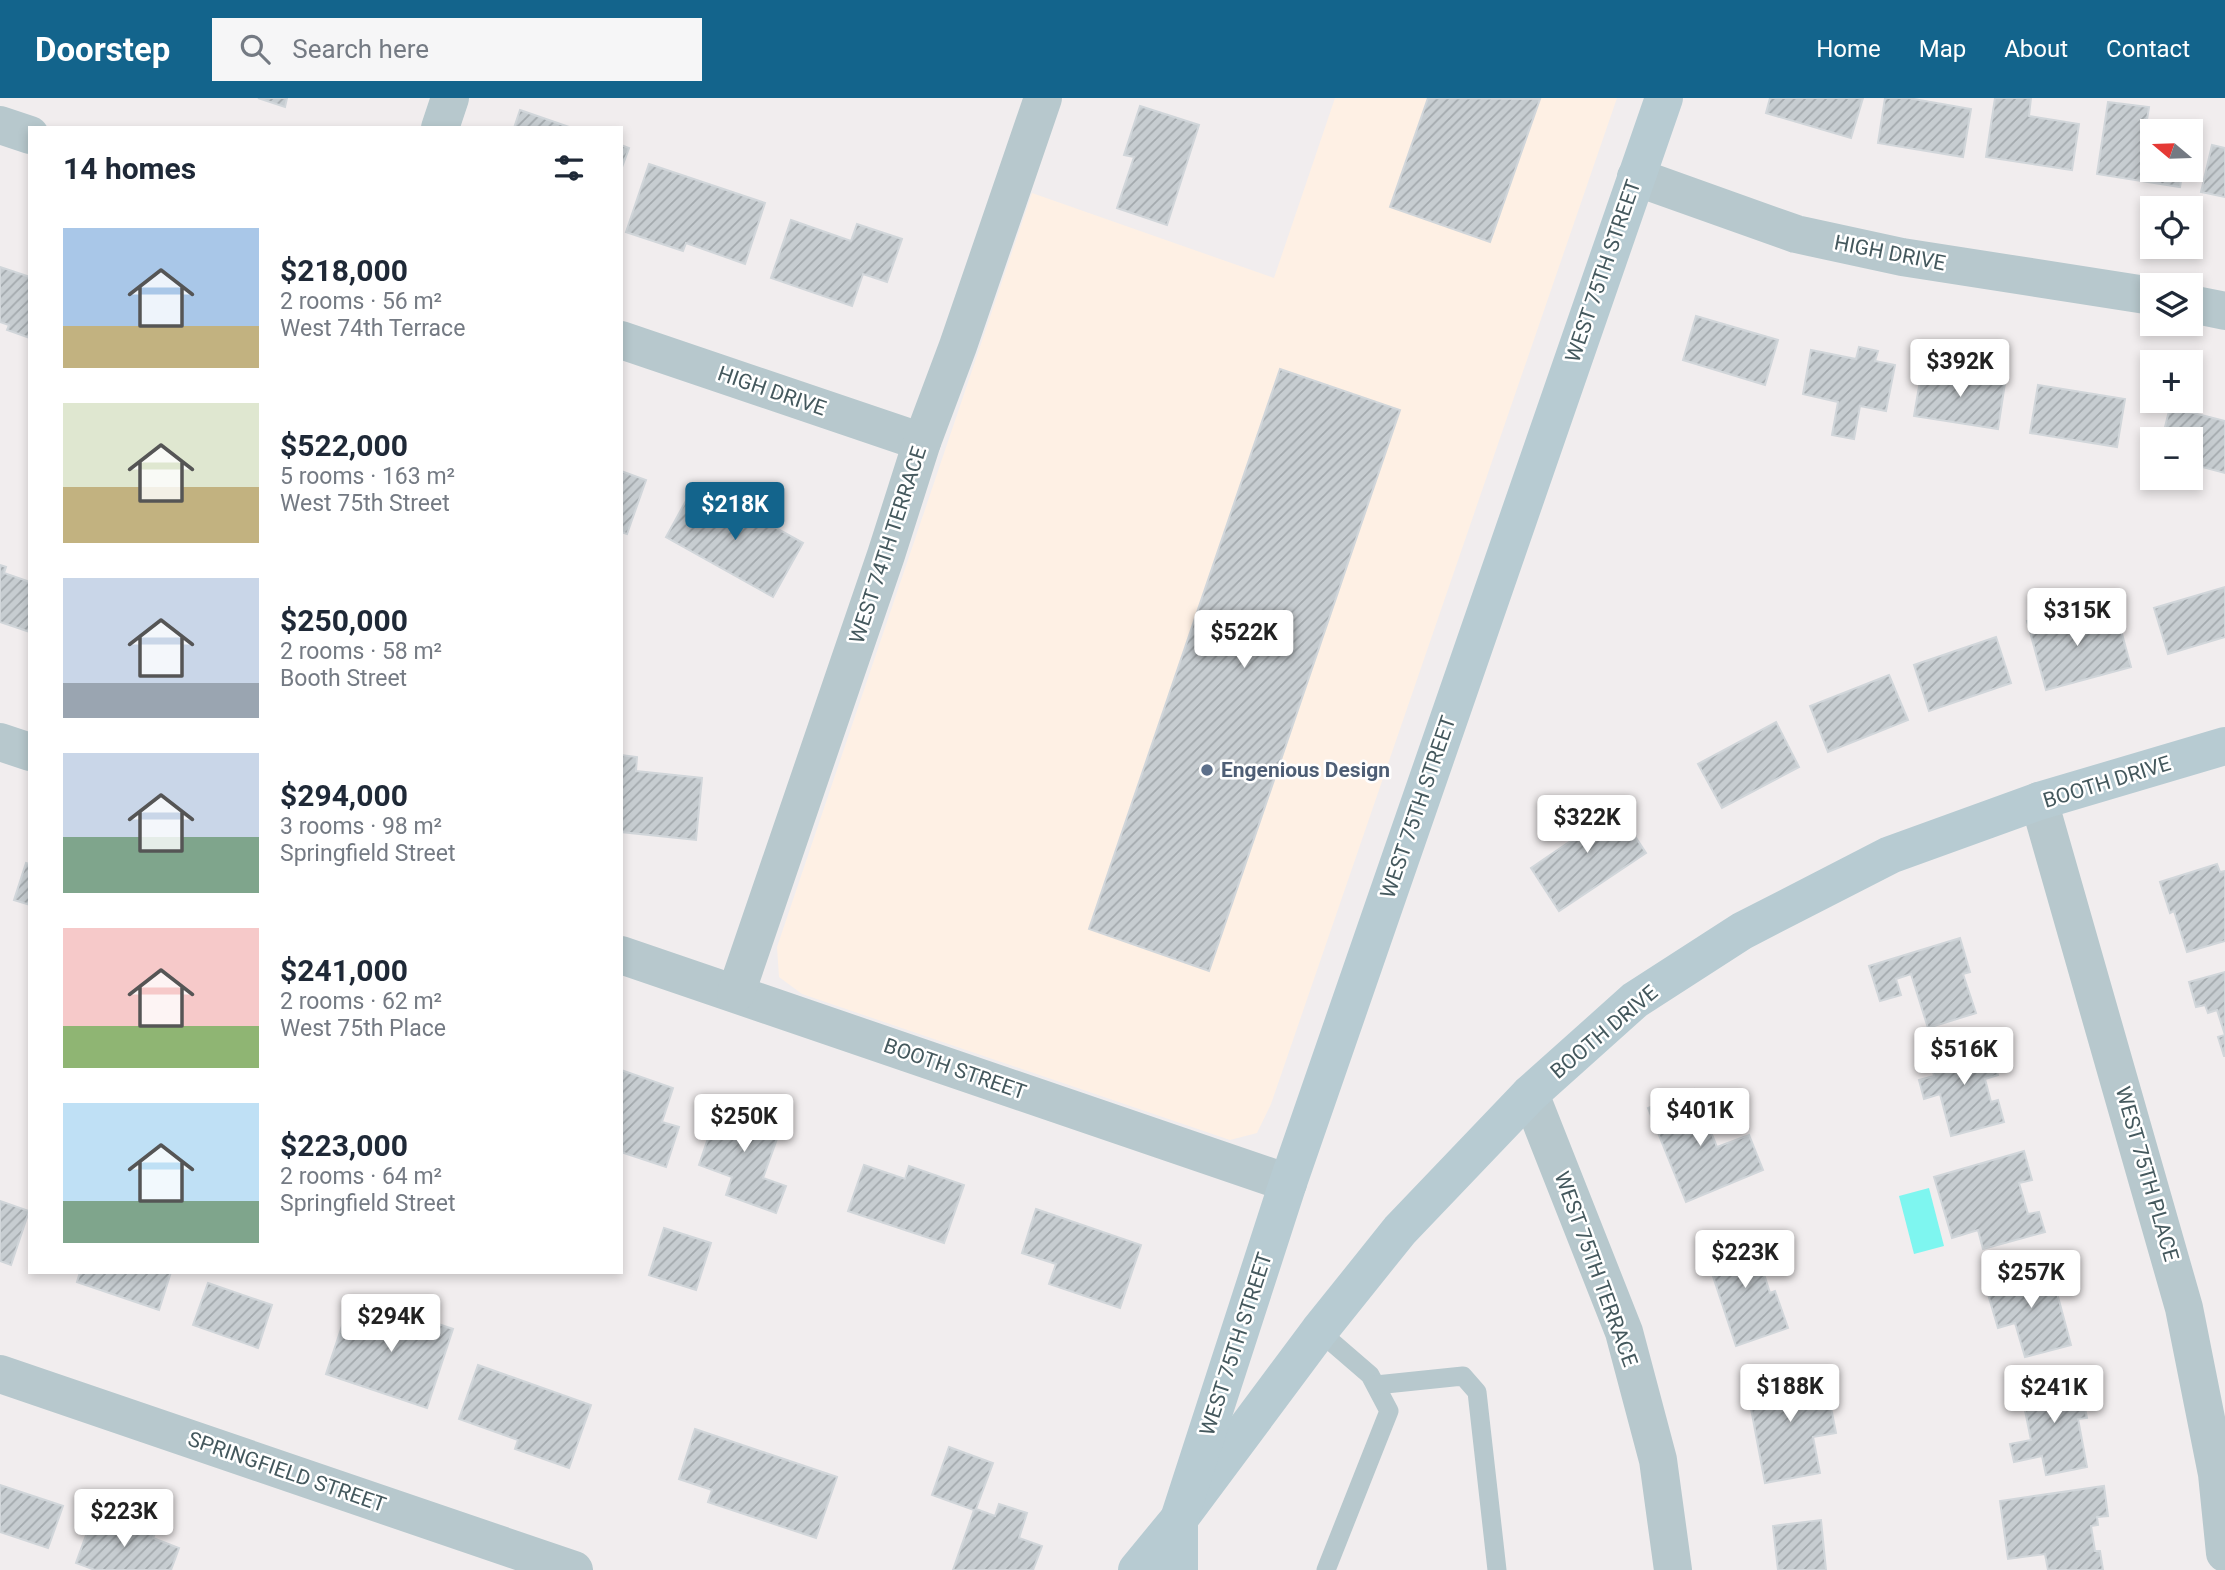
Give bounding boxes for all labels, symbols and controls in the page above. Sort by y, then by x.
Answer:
search box [212,18,702,81]
text: Doorstep [35,30,170,69]
icon: search [236,30,274,68]
text: Search here [292,34,429,64]
text: Home [1816,35,1881,63]
text: Map [1919,35,1966,63]
text: About [2004,35,2068,63]
text: Contact [2106,35,2190,63]
north arrow [2140,119,2203,182]
map controls [2140,119,2203,490]
icon: filters [550,149,588,187]
text: 14 homes [63,151,196,186]
street label: WEST 75TH STREET [1561,176,1646,365]
button: locate [2140,196,2203,259]
street label: HIGH DRIVE [1832,230,1948,276]
text: $218,000 [280,253,408,288]
icon: home [119,256,203,340]
button: layers [2140,273,2203,336]
text: 2 rooms · 56 m² [280,288,442,315]
text: West 74th Terrace [280,315,465,342]
pin: $392K [1911,340,2009,399]
text: $392K [1926,348,1994,375]
button: + [2140,350,2203,413]
street label: HIGH DRIVE [715,361,829,421]
button: − [2140,427,2203,490]
text: $522,000 [280,428,408,463]
icon: home [119,431,203,515]
street label: WEST 74TH TERRACE [845,443,931,647]
text: 5 rooms · 163 m² [280,463,455,490]
pin: $218K [686,482,784,542]
text: West 75th Street [280,490,450,517]
text: $218K [701,491,769,518]
pin: $315K [2028,588,2126,648]
text: $315K [2043,597,2111,624]
text: $250,000 [280,603,408,638]
icon: home [119,606,203,690]
pin: $522K [1195,610,1293,670]
text: $522K [1210,619,1278,646]
text: 2 rooms · 58 m² [280,638,442,665]
text: Booth Street [280,665,407,692]
street label: WEST 75TH STREET [1376,712,1461,901]
street label: BOOTH DRIVE [2040,751,2174,813]
place label: Engenious Design [1221,758,1390,782]
marker: Engenious Design [1199,762,1215,778]
text: $294,000 [280,778,408,813]
icon: home [119,781,203,865]
pin: $322K [1538,796,1636,855]
text: $322K [1553,804,1621,831]
text: 3 rooms · 98 m² [280,813,442,840]
text: Springfield Street [280,840,455,867]
text: $241,000 [280,953,408,988]
icon: home [119,956,203,1040]
street label: BOOTH DRIVE [1546,980,1662,1084]
text: 2 rooms · 62 m² [280,988,442,1015]
text: West 75th Place [280,1015,446,1042]
pin: $516K [1915,1028,2013,1087]
street label: BOOTH STREET [881,1033,1030,1105]
text: $516K [1930,1036,1998,1063]
street label: WEST 75TH PLACE [2111,1084,2183,1264]
pin: $401K [1651,1088,1749,1148]
pin: $250K [695,1094,793,1154]
text: $401K [1666,1097,1734,1124]
text: $250K [710,1103,778,1130]
text: $223,000 [280,1128,408,1163]
icon: home [119,1131,203,1215]
text: 2 rooms · 64 m² [280,1163,442,1190]
street label: WEST 75TH TERRACE [1550,1168,1642,1370]
text: Springfield Street [280,1190,455,1217]
pin: $223K [1696,1230,1794,1290]
text: $223K [1711,1239,1779,1266]
street label: WEST 75TH STREET [1195,1249,1277,1439]
pin: $257K [1982,1250,2080,1310]
text: $257K [1997,1259,2065,1286]
pin: $294K [342,1294,440,1354]
text: $294K [357,1303,425,1330]
pin: $188K [1741,1364,1839,1424]
pin: $241K [2005,1366,2103,1425]
text: $188K [1756,1373,1824,1400]
text: $241K [2020,1374,2088,1401]
street label: SPRINGFIELD STREET [185,1427,390,1517]
pin: $223K [75,1490,173,1549]
text: $223K [90,1498,158,1525]

